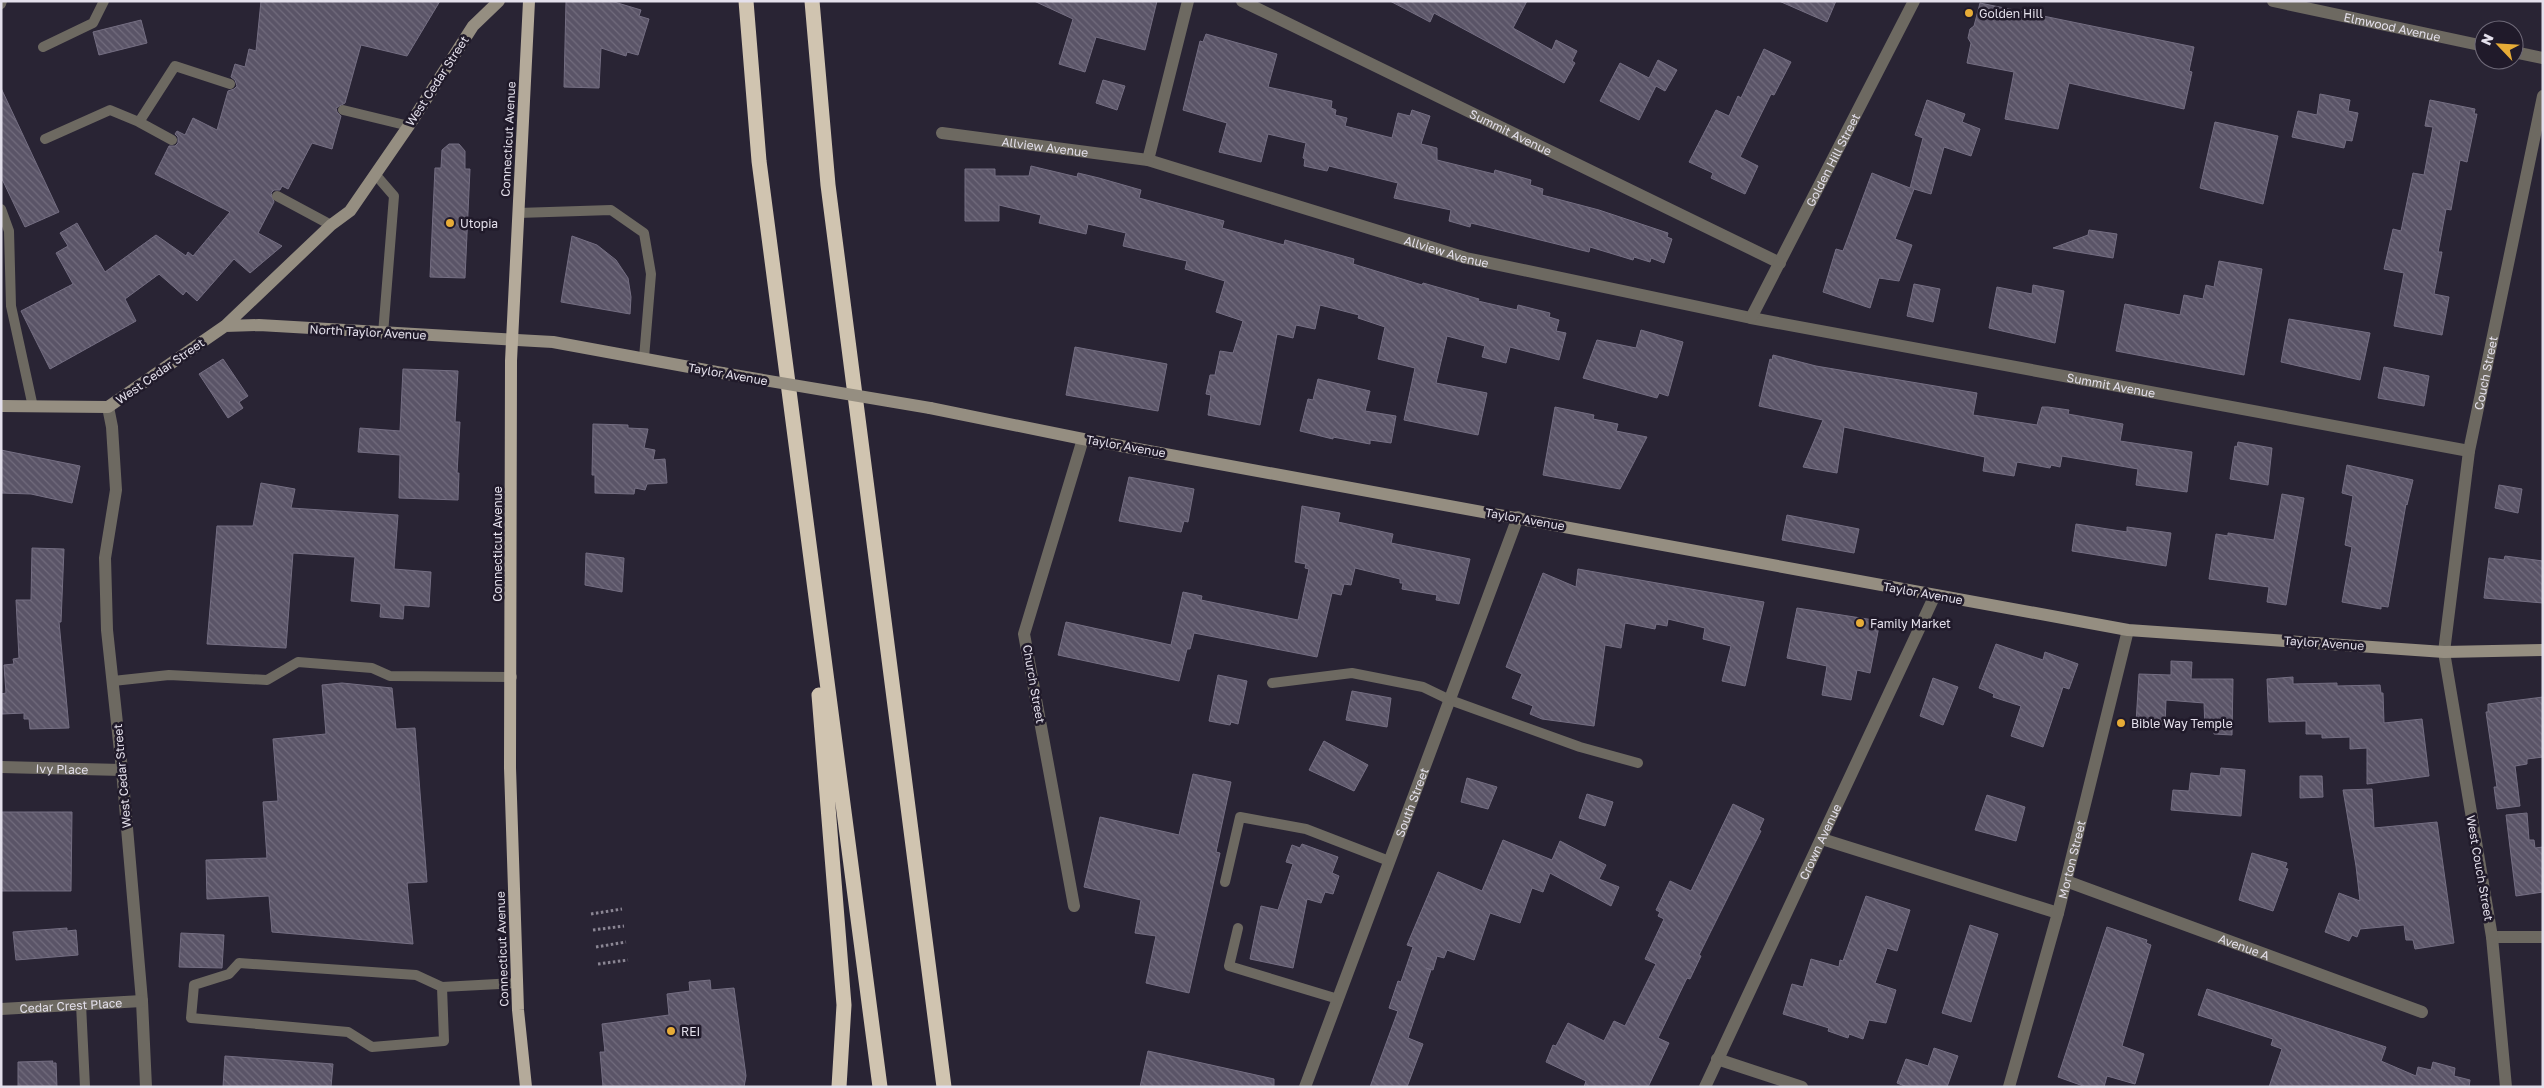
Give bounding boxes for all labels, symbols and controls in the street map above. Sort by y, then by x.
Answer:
place label: Golden Hill [1979,6,2043,21]
marker: Golden Hill [1963,7,1975,19]
street label: Elmwood Avenue [2343,9,2442,44]
north arrow [2474,20,2524,70]
text: N [2477,31,2497,48]
street label: West Cedar Street [402,33,472,129]
street label: Connecticut Avenue [497,81,519,197]
street label: Summit Avenue [1467,106,1554,158]
street label: Golden Hill Street [1802,110,1863,209]
street label: Allview Avenue [1001,133,1089,160]
place label: Utopia [460,216,498,231]
marker: Utopia [444,217,456,229]
street label: Allview Avenue [1403,232,1490,270]
street label: North Taylor Avenue [309,321,427,343]
street label: Couch Street [2470,334,2500,411]
street label: West Cedar Street [113,335,207,407]
street label: Taylor Avenue [687,360,769,388]
street label: Summit Avenue [2066,369,2157,400]
street label: Taylor Avenue [1085,432,1167,460]
street label: Connecticut Avenue [490,486,505,602]
street label: Taylor Avenue [1484,505,1566,533]
street label: Taylor Avenue [1882,579,1964,607]
place label: Family Market [1870,616,1951,631]
marker: Family Market [1854,617,1866,629]
street label: Taylor Avenue [2283,633,2365,653]
street label: Church Street [1020,643,1048,725]
place label: Bible Way Temple [2131,716,2233,731]
marker: Bible Way Temple [2115,717,2127,729]
street label: West Cedar Street [110,723,134,829]
street label: Ivy Place [35,760,89,777]
street label: South Street [1392,765,1431,839]
street label: Crown Avenue [1796,801,1844,882]
street label: West Couch Street [2463,814,2497,922]
street label: Morton Street [2054,818,2088,900]
street label: Connecticut Avenue [492,891,512,1007]
street label: Avenue A [2217,930,2272,963]
street label: Cedar Crest Place [19,995,123,1015]
place label: REI [681,1024,700,1039]
marker: REI [665,1025,677,1037]

